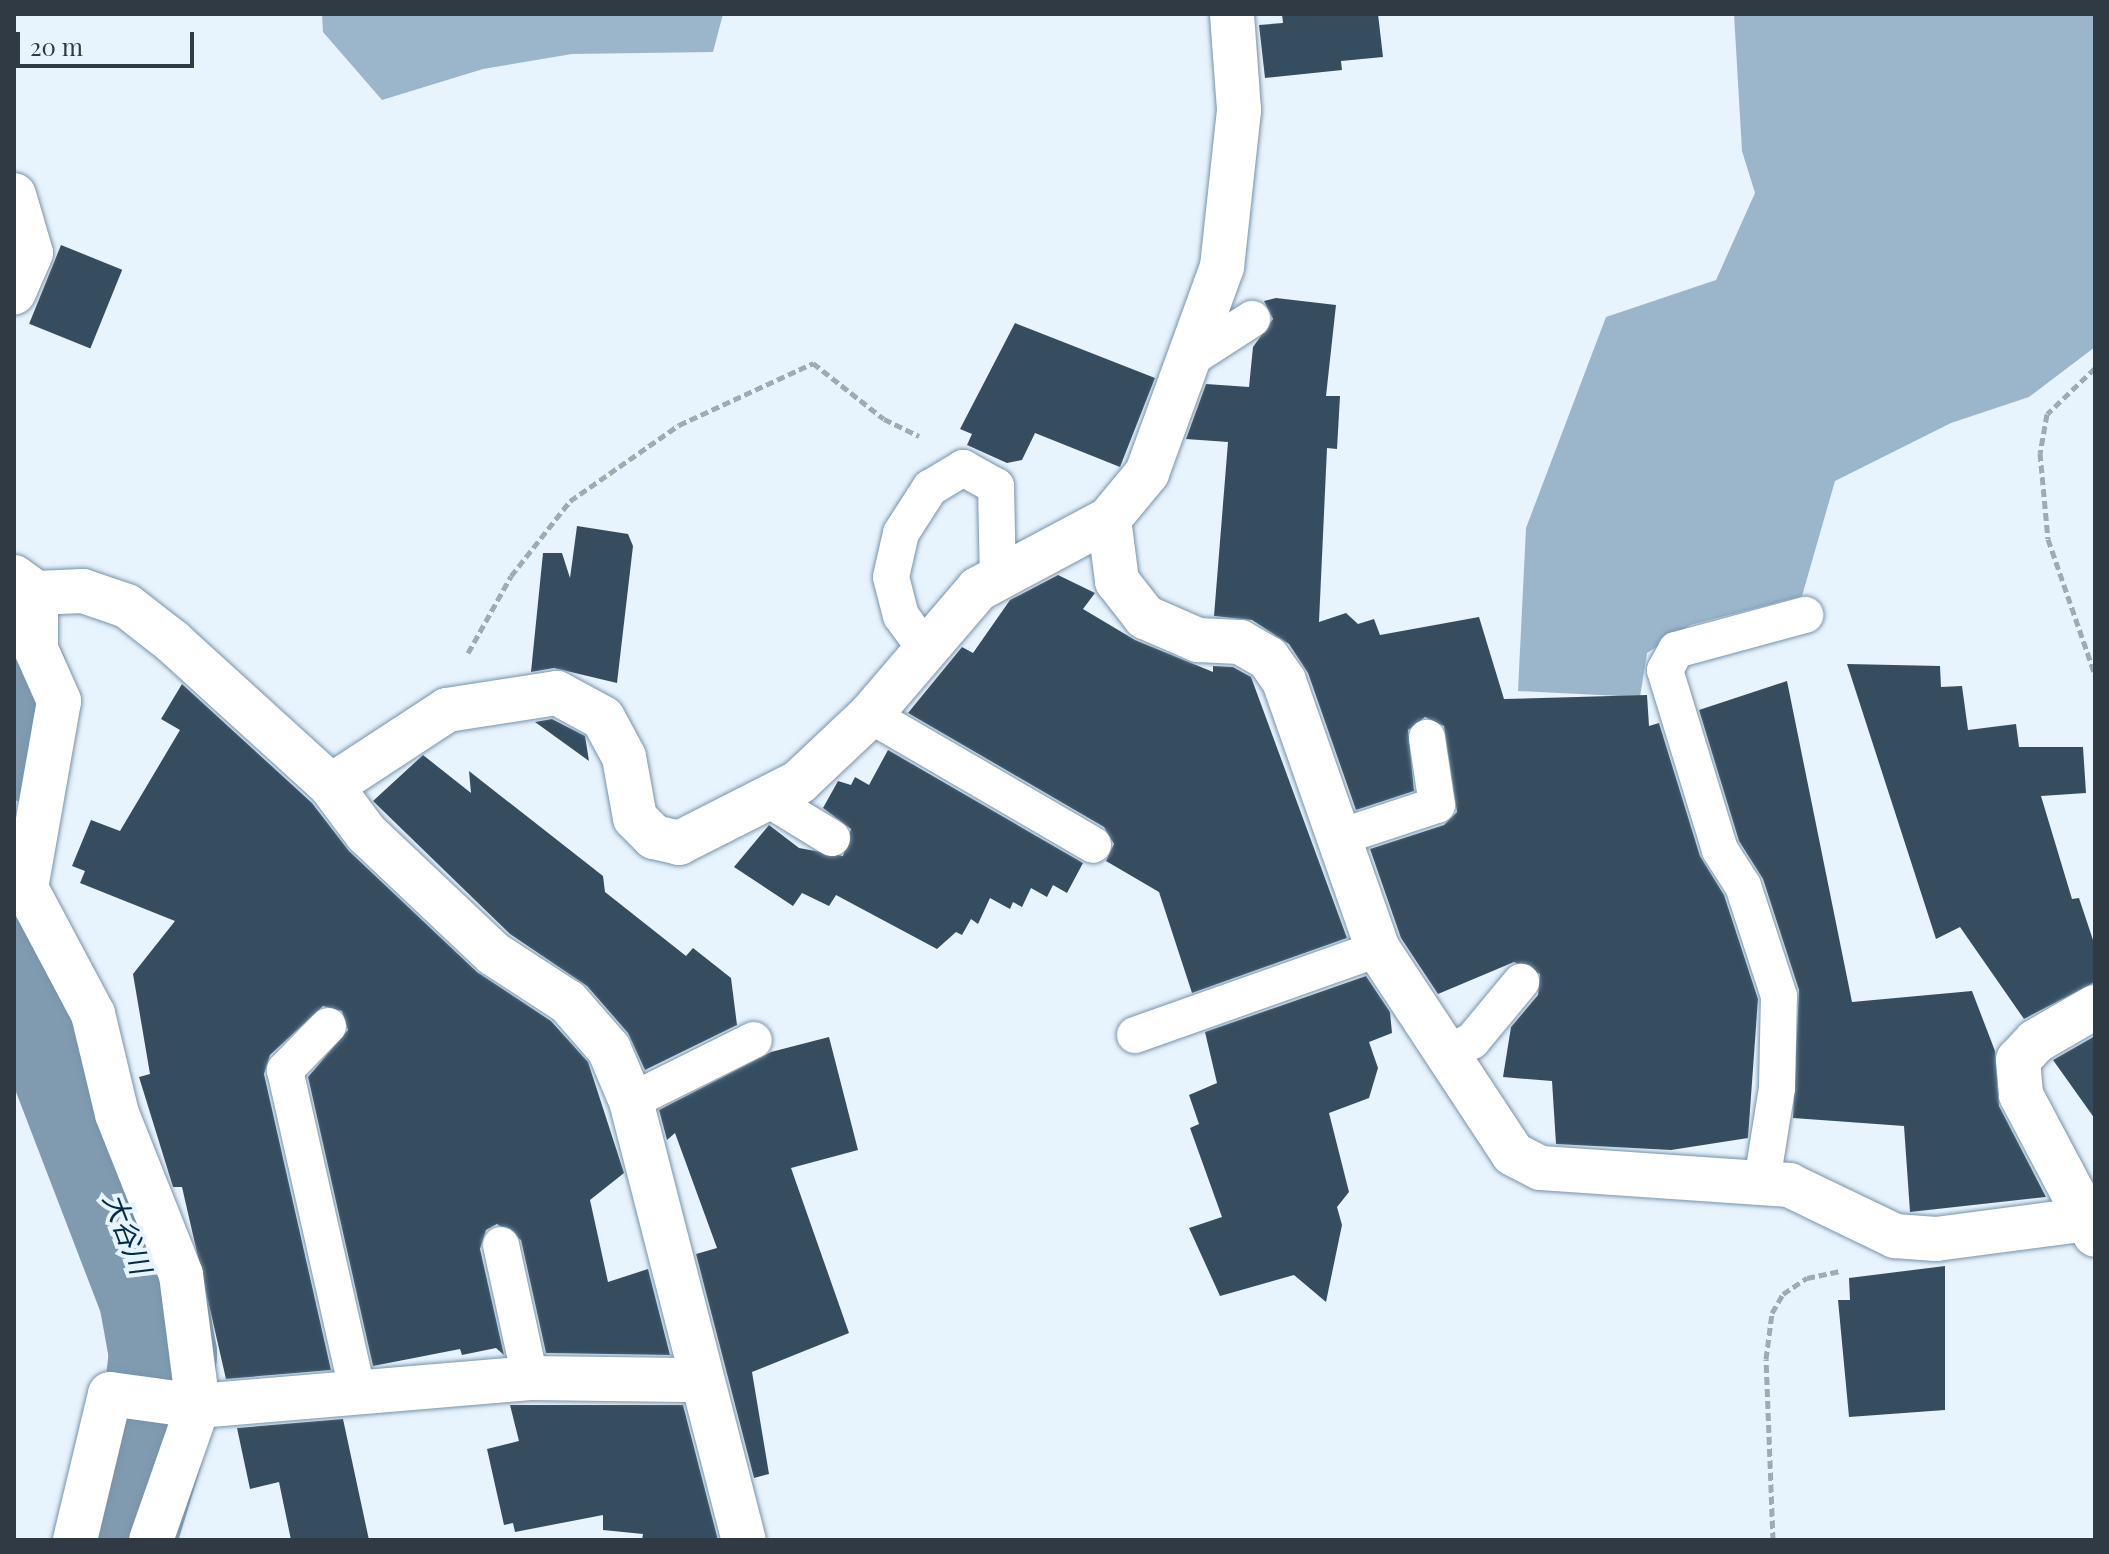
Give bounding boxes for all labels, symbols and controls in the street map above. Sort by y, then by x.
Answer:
scale bar [20,16,198,66]
text: 20 m [30,30,83,62]
water label: 大谷川 [97,1188,159,1278]

